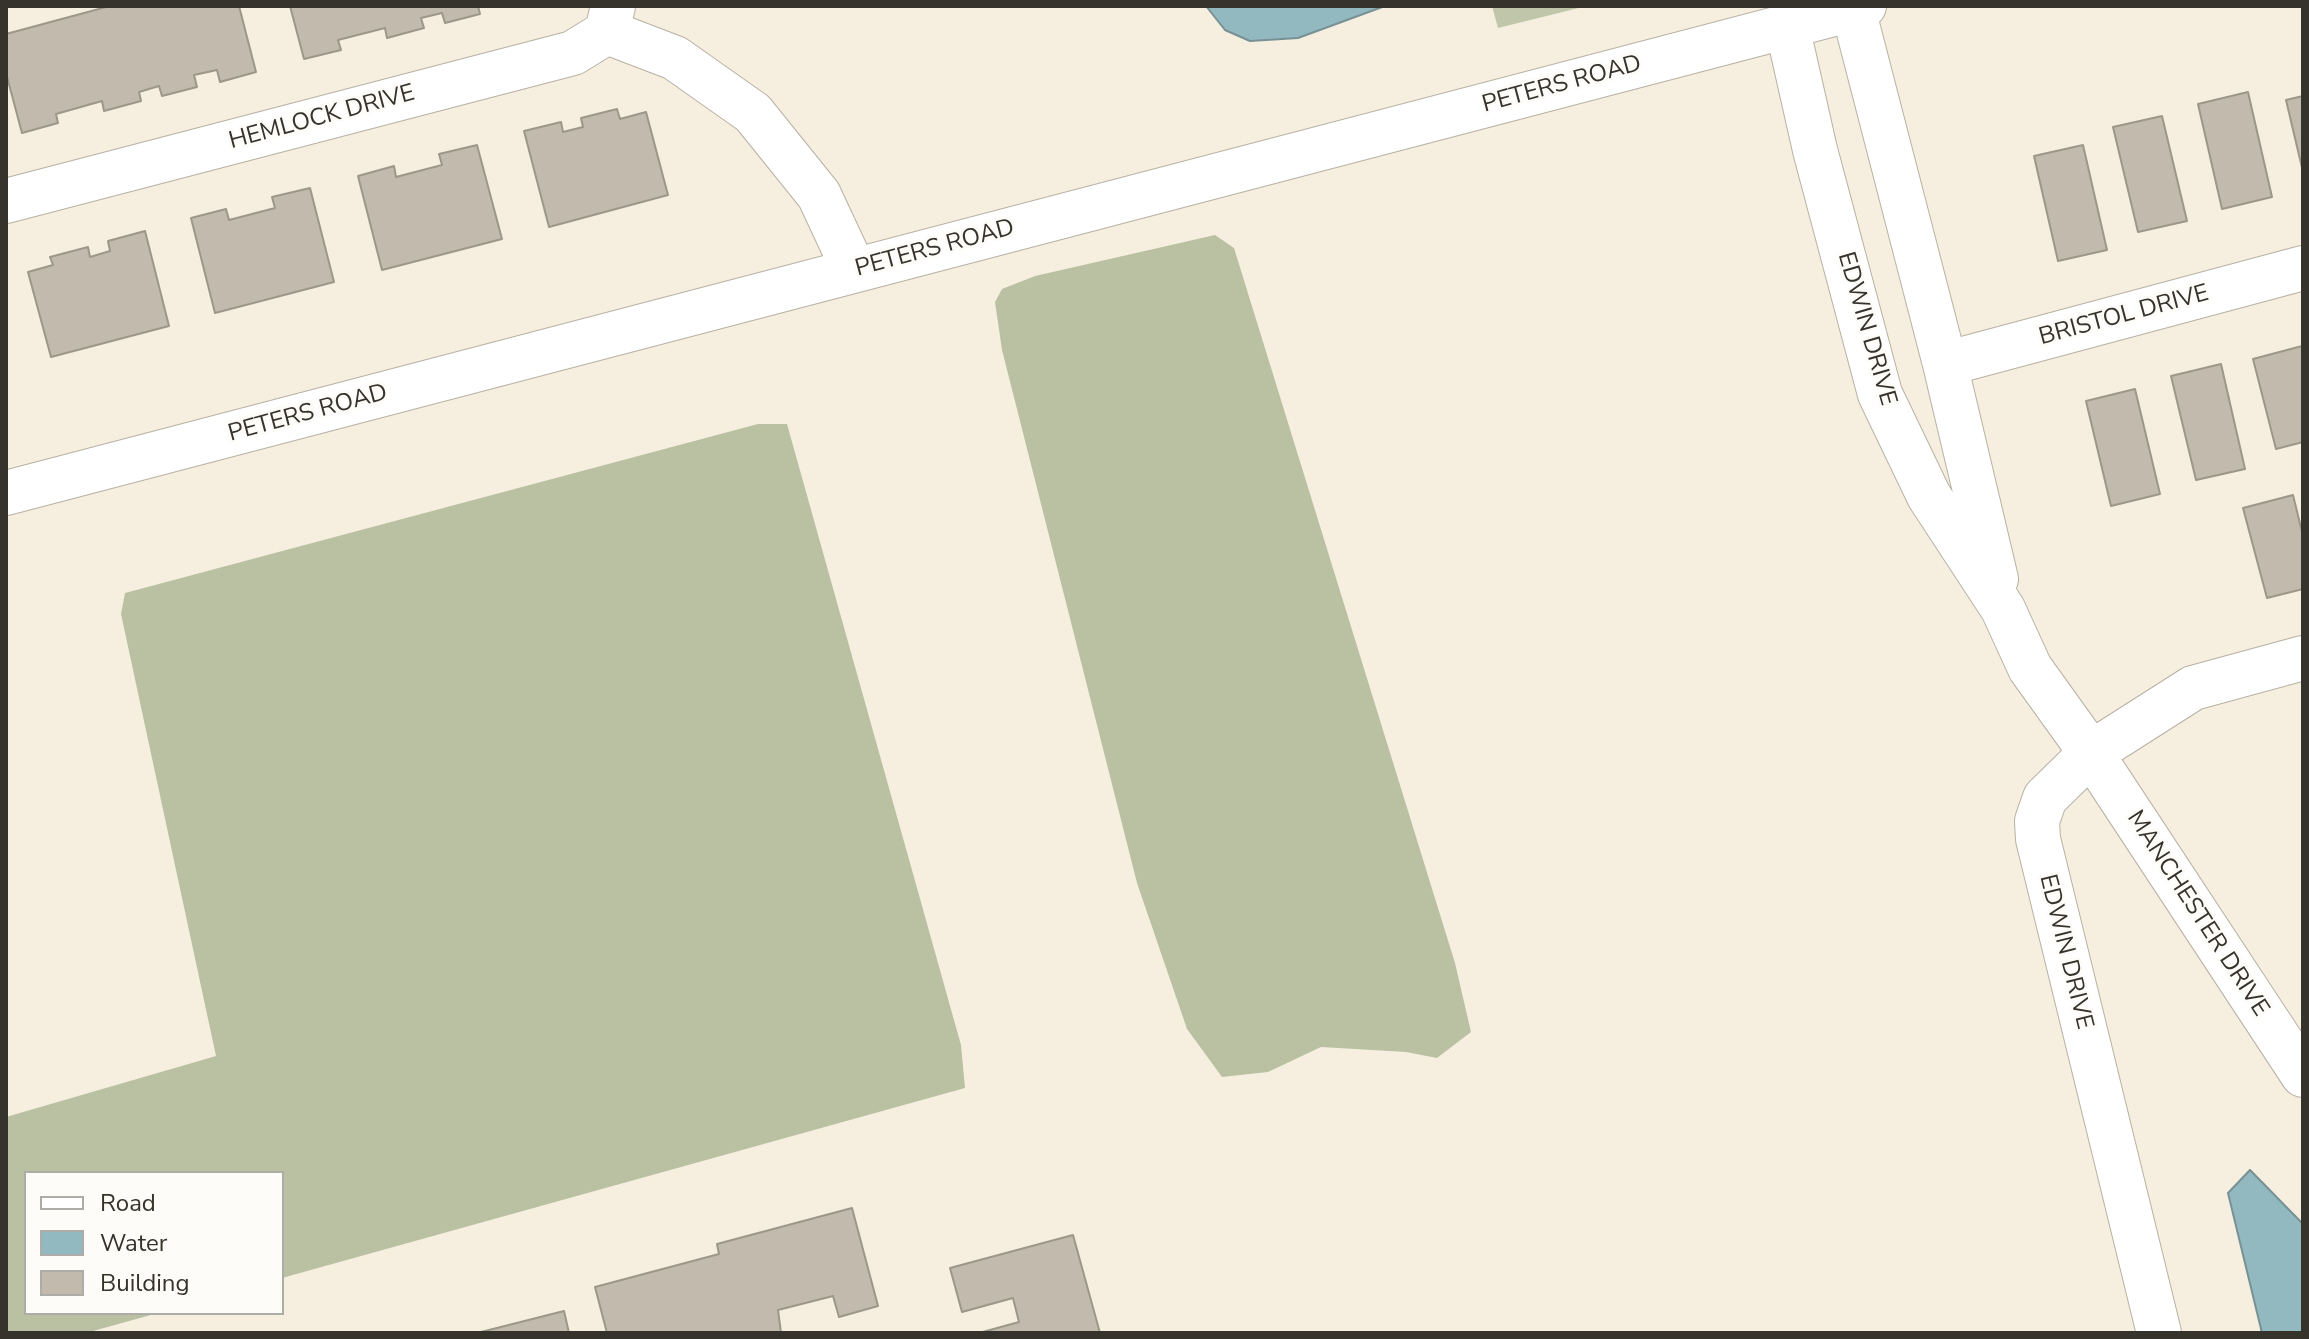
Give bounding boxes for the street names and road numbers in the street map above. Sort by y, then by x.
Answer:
street label: PETERS ROAD [1479,50,1645,120]
street label: HEMLOCK DRIVE [226,79,418,157]
street label: PETERS ROAD [852,214,1018,284]
street label: EDWIN DRIVE [1830,249,1902,409]
street label: BRISTOL DRIVE [2036,280,2212,352]
street label: PETERS ROAD [225,379,391,449]
street label: MANCHESTER DRIVE [2120,806,2274,1022]
street label: EDWIN DRIVE [2032,872,2098,1032]

